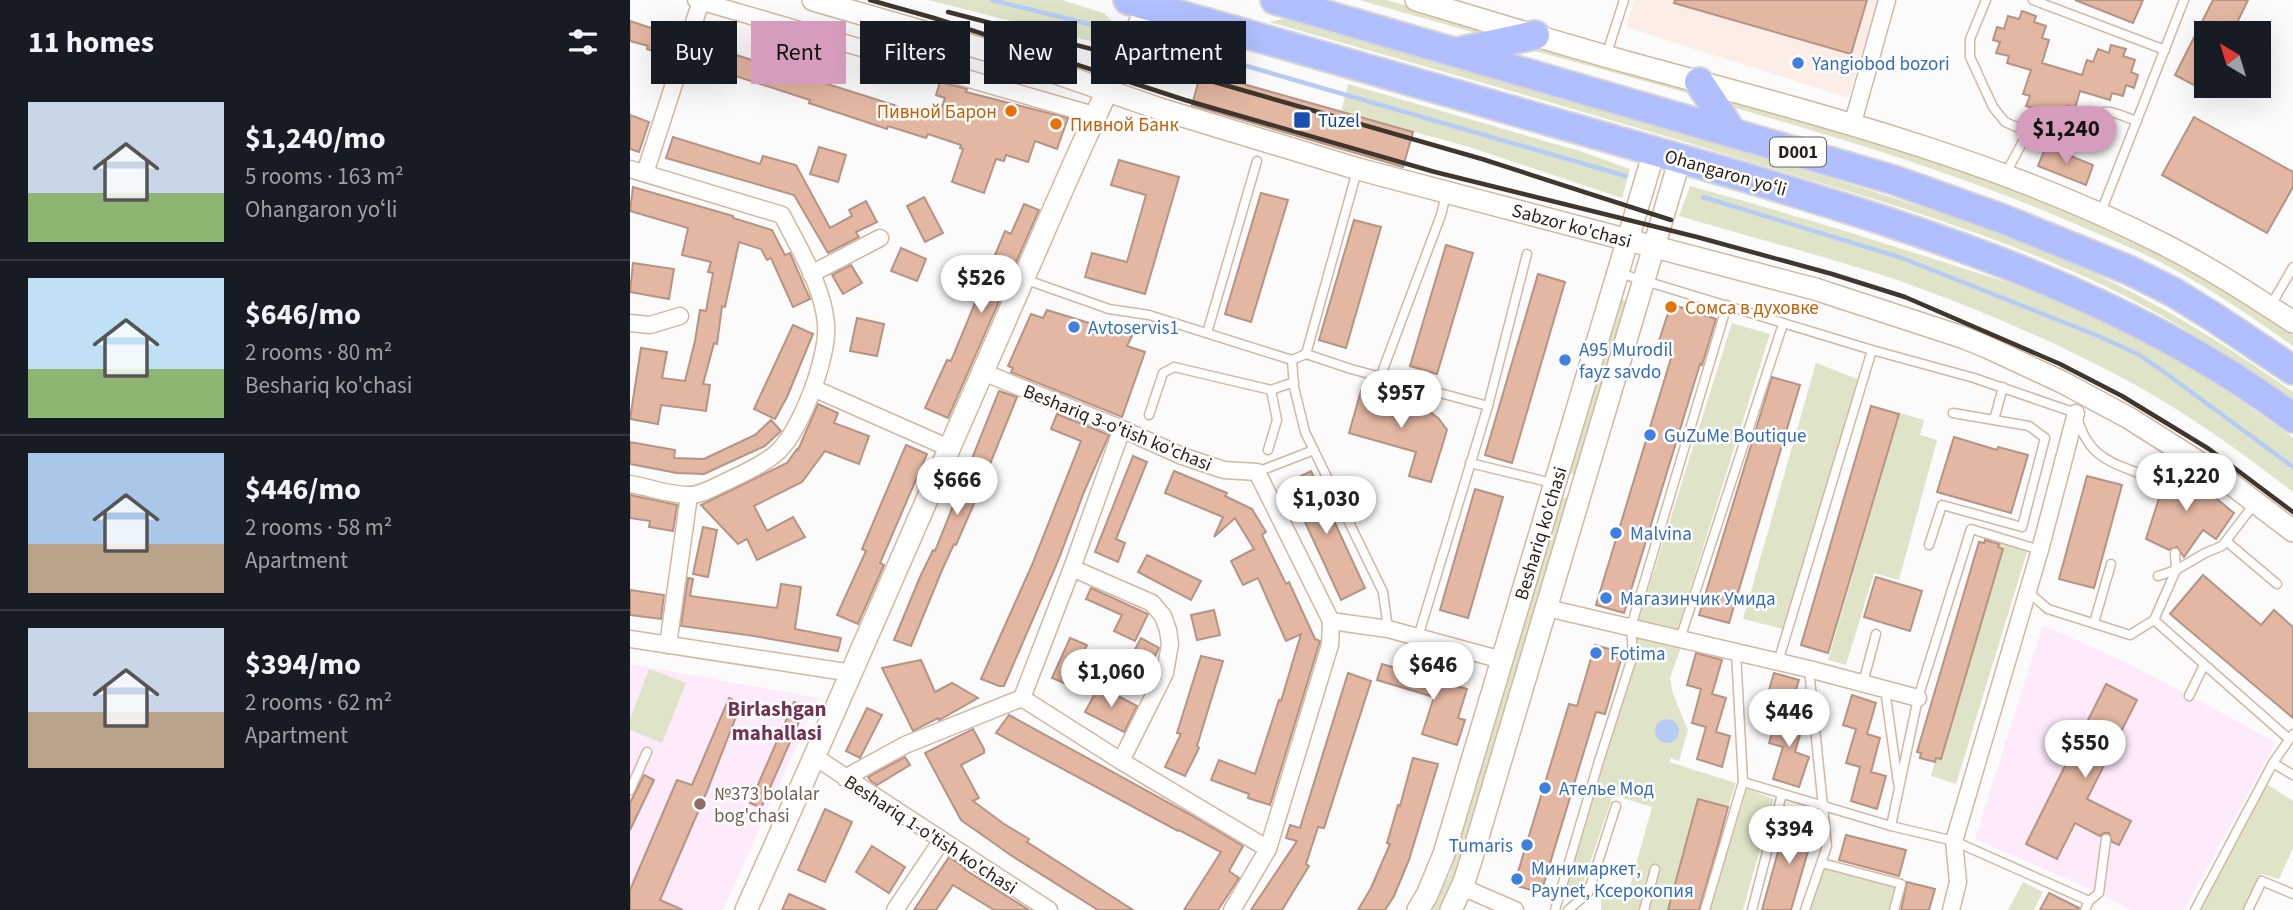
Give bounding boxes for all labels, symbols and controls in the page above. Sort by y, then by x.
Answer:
text: 11 homes [28,21,154,64]
chip: Buy [651,21,737,84]
chip: Rent [751,21,846,84]
chip: Filters [860,21,970,84]
chip: New [984,21,1077,84]
chip: Apartment [1091,21,1246,84]
north arrow [2194,21,2272,98]
map controls [2194,21,2271,98]
icon: filters [564,23,602,61]
place label: Yangiobod bozori [1811,51,1950,78]
marker: Yangiobod bozori [1790,55,1806,71]
place label: Пивной Барон [877,99,997,126]
marker: Пивной Барон [1003,103,1019,119]
pin: $1,240 [2009,106,2123,166]
place label: Tuzel [1318,108,1360,135]
marker: Tuzel [1292,110,1312,130]
place label: Пивной Банк [1070,112,1179,139]
text: $1,240 [2032,112,2100,145]
marker: Пивной Банк [1048,116,1064,132]
text: $1,240/mo [245,117,386,160]
icon: home [84,130,168,214]
road number: D001 [1770,138,1826,167]
street label: Ohangaron yoʻli [1661,143,1790,204]
text: 5 rooms · 163 m² [245,160,404,193]
text: Ohangaron yoʻli [245,193,397,226]
street label: Sabzor ko'chasi [1509,198,1634,255]
pin: $526 [940,256,1022,315]
text: $526 [957,261,1005,294]
text: $646/mo [245,293,361,336]
place label: Сомса в духовке [1685,295,1819,322]
marker: Сомса в духовке [1663,299,1679,315]
icon: home [84,306,168,390]
place label: Avtoservis1 [1088,315,1179,342]
marker: Avtoservis1 [1066,319,1082,335]
text: 2 rooms · 80 m² [245,336,392,369]
place label: A95 Murodil fayz savdo [1579,337,1673,386]
marker: A95 Murodil fayz savdo [1557,352,1573,368]
text: Beshariq ko'chasi [245,369,412,402]
pin: $957 [1360,370,1442,430]
text: $957 [1377,376,1425,409]
street label: Beshariq 3-o'tish ko'chasi [1019,378,1216,479]
place label: GuZuMe Boutique [1664,423,1806,450]
marker: GuZuMe Boutique [1642,427,1658,443]
pin: $1,220 [2129,454,2243,513]
pin: $666 [916,458,998,517]
text: $1,220 [2152,459,2220,492]
text: $666 [933,463,981,496]
street label: Beshariq ko'chasi [1508,463,1575,604]
text: $446/mo [245,468,361,511]
pin: $1,030 [1269,476,1383,536]
icon: home [84,481,168,565]
text: $1,030 [1292,482,1360,515]
text: 2 rooms · 58 m² [245,511,392,544]
place label: Malvina [1630,521,1692,548]
marker: Malvina [1608,525,1624,541]
text: Apartment [245,544,348,577]
place label: Магазинчик Умида [1620,586,1776,613]
marker: Магазинчик Умида [1598,590,1614,606]
place label: Fotima [1610,641,1666,668]
pin: $646 [1392,642,1474,702]
text: $394/mo [245,643,361,686]
marker: Fotima [1588,645,1604,661]
text: $646 [1409,648,1457,681]
pin: $1,060 [1054,650,1168,709]
text: $1,060 [1077,655,1145,688]
icon: home [84,656,168,740]
text: 2 rooms · 62 m² [245,686,392,719]
pin: $446 [1748,690,1830,749]
district label: Birlashgan mahallasi [727,694,827,748]
text: $446 [1765,695,1813,728]
text: Apartment [245,719,348,752]
pin: $550 [2044,720,2126,780]
text: $550 [2061,726,2109,759]
street label: Beshariq 1-o'tish ko'chasi [838,769,1022,901]
place label: Ателье Мод [1559,776,1654,803]
marker: Ателье Мод [1537,780,1553,796]
place label: №373 bolalar bog'chasi [714,781,820,830]
marker: №373 bolalar bog'chasi [692,796,708,812]
pin: $394 [1748,806,1830,866]
text: $394 [1765,812,1813,845]
place label: Tumaris [1449,833,1513,860]
marker: Tumaris [1519,837,1535,853]
place label: Минимаркет, Paynet, Ксерокопия [1531,856,1694,905]
marker: Минимаркет, Paynet, Ксерокопия [1509,871,1525,887]

